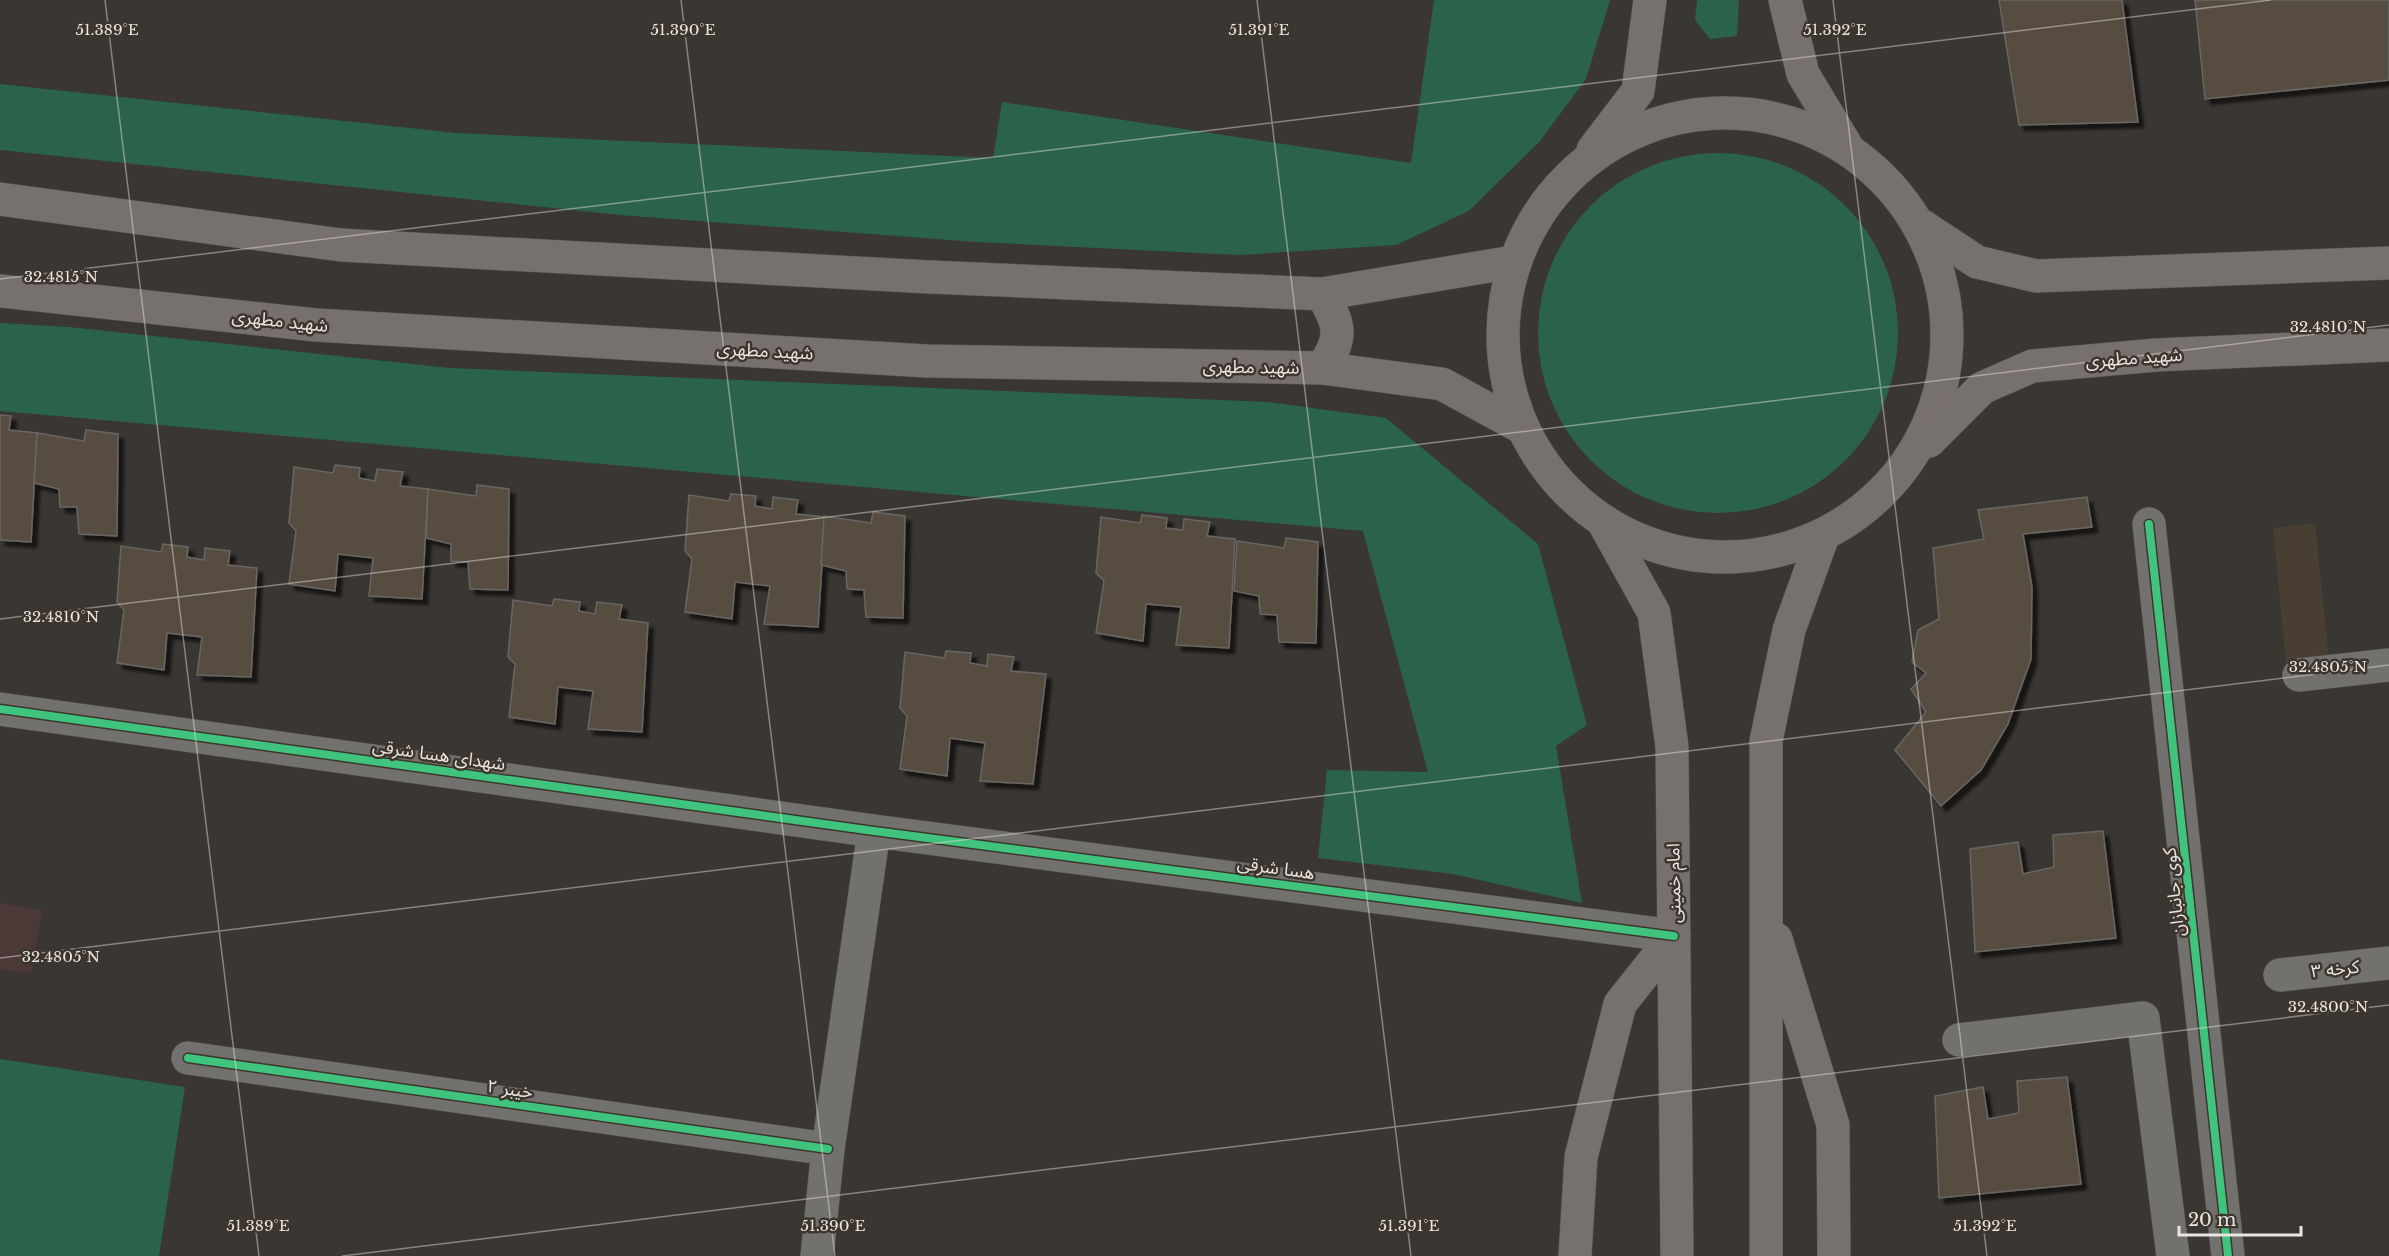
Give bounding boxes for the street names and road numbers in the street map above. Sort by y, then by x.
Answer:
street label: شهید مطهری [231,305,329,337]
street label: شهید مطهری [716,337,814,365]
street label: شهید مطهری [2085,344,2183,372]
street label: شهید مطهری [1202,355,1300,379]
street label: شهدای هسا شرقی [371,735,507,775]
street label: امام خمینی [1662,843,1689,923]
street label: کوی جانبازان [2158,846,2190,938]
street label: هسا شرقی [1236,852,1316,884]
street label: کرخه ۳ [2310,955,2361,982]
street label: خیبر ۲ [486,1075,534,1103]

